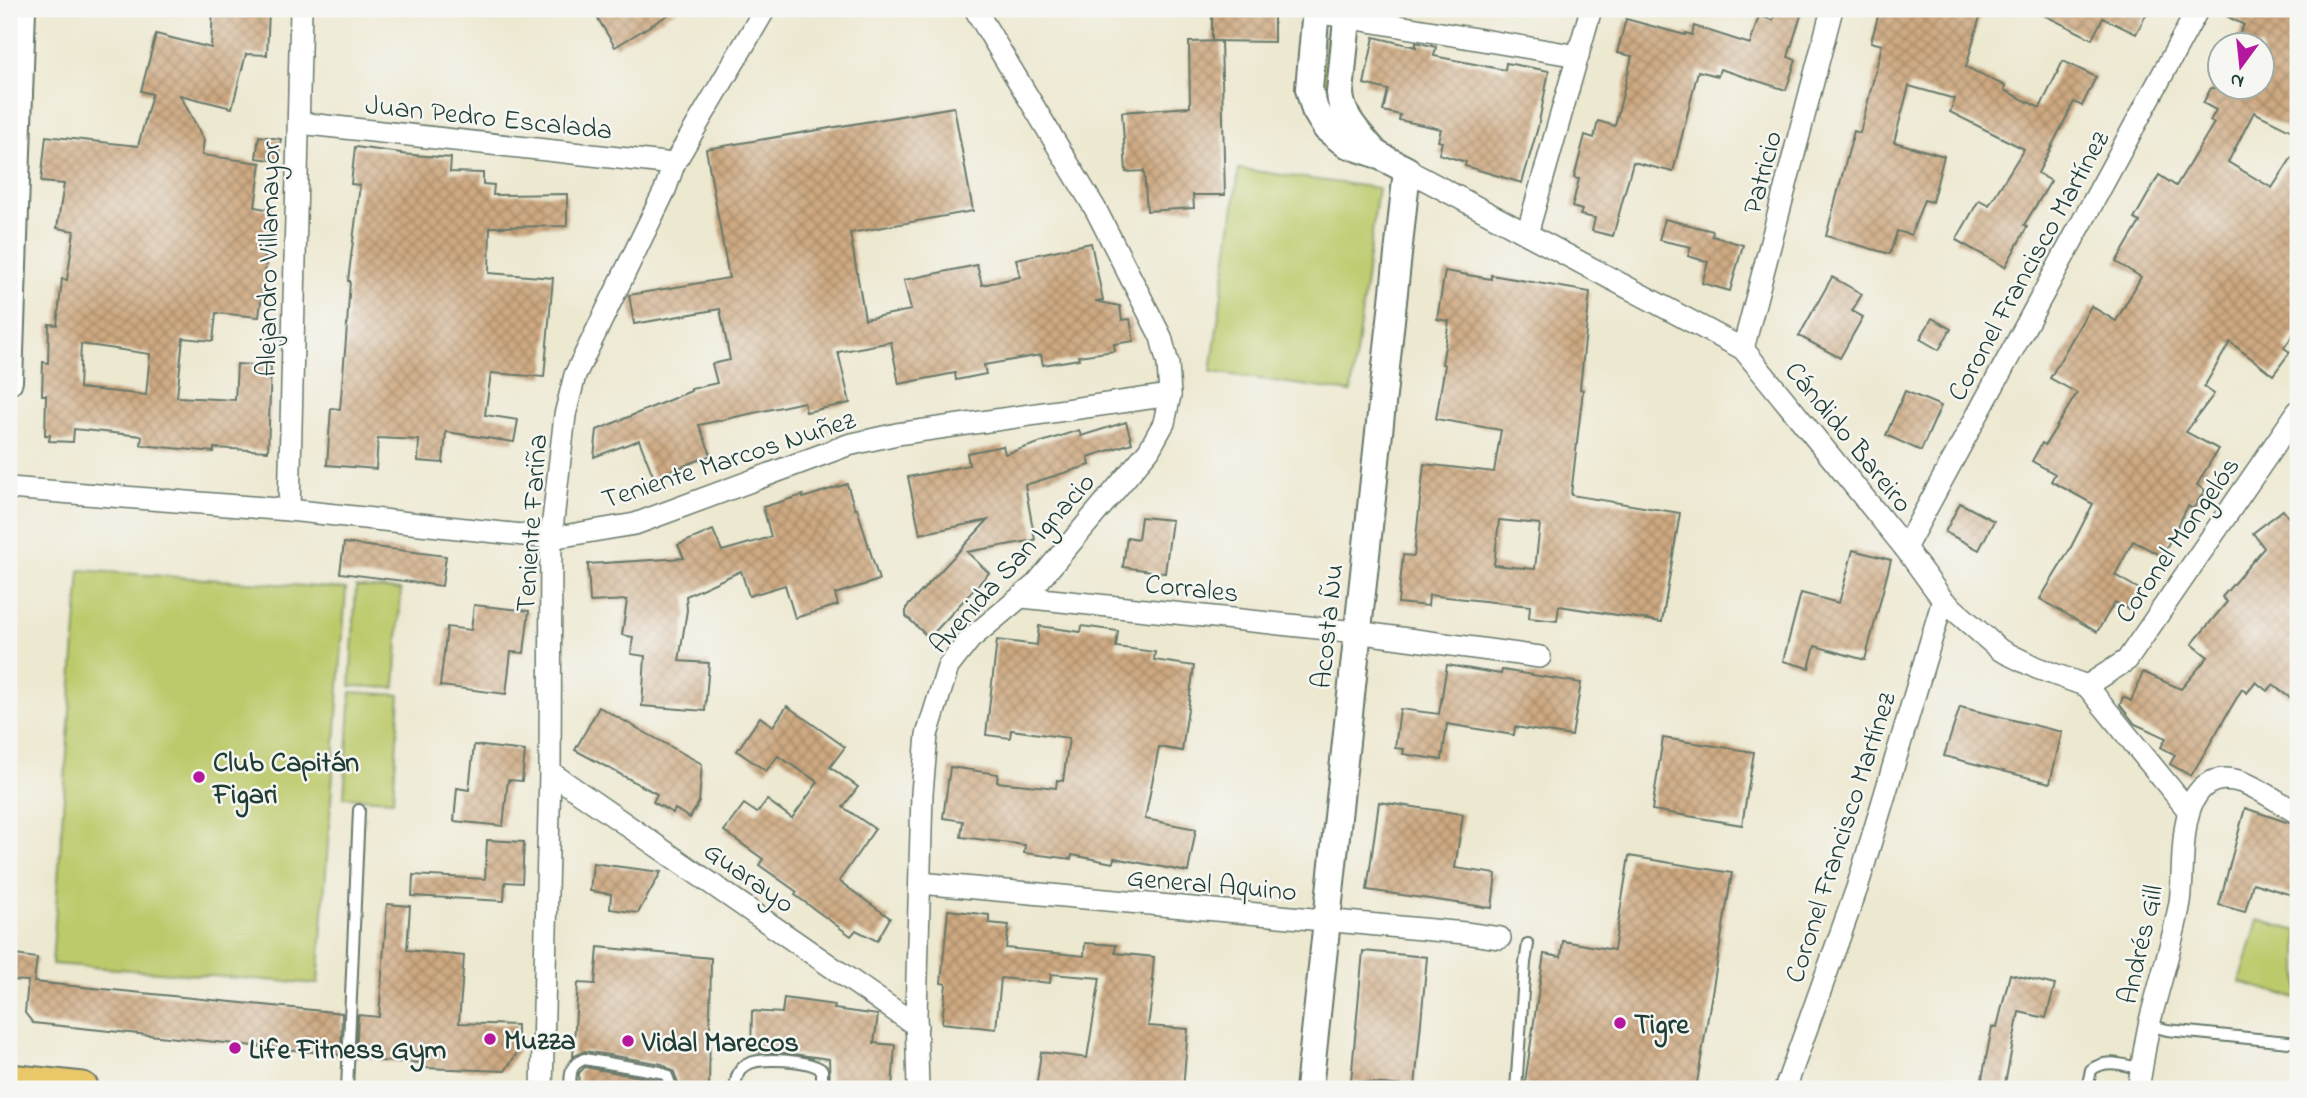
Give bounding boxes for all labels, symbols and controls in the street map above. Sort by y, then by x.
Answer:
north arrow [2206,32,2276,102]
text: N [2227,65,2247,95]
street label: Juan Pedro Escalada [363,86,614,153]
street label: Coronel Francisco Martínez [1938,124,2122,409]
street label: Patricio [1734,127,1795,219]
street label: Alejandro Villamayor [248,141,293,377]
street label: Cándido Bareiro [1773,353,1921,523]
street label: Teniente Marcos Nuñez [597,401,862,522]
street label: Teniente Fariña [507,433,560,614]
street label: Coronel Mongelós [2106,449,2252,633]
street label: Avenida San Ignacio [921,464,1107,664]
street label: Acosta Ñu [1303,562,1356,691]
street label: Corrales [1143,565,1240,616]
street label: Coronel Francisco Martínez [1776,687,1909,989]
place label: Club Capitán Figari [211,744,359,818]
marker: Club Capitán Figari [191,769,207,785]
street label: Guarayo [694,832,802,925]
street label: General Aquino [1125,859,1298,914]
street label: Andrés Gill [2109,881,2176,1008]
place label: Tigre [1634,1006,1690,1048]
marker: Tigre [1612,1015,1628,1031]
place label: Muzza [504,1022,576,1063]
place label: Vidal Marecos [641,1024,799,1065]
place label: Life Fitness Gym [249,1031,447,1072]
marker: Muzza [482,1031,498,1047]
marker: Vidal Marecos [620,1033,636,1049]
marker: Life Fitness Gym [227,1040,243,1056]

